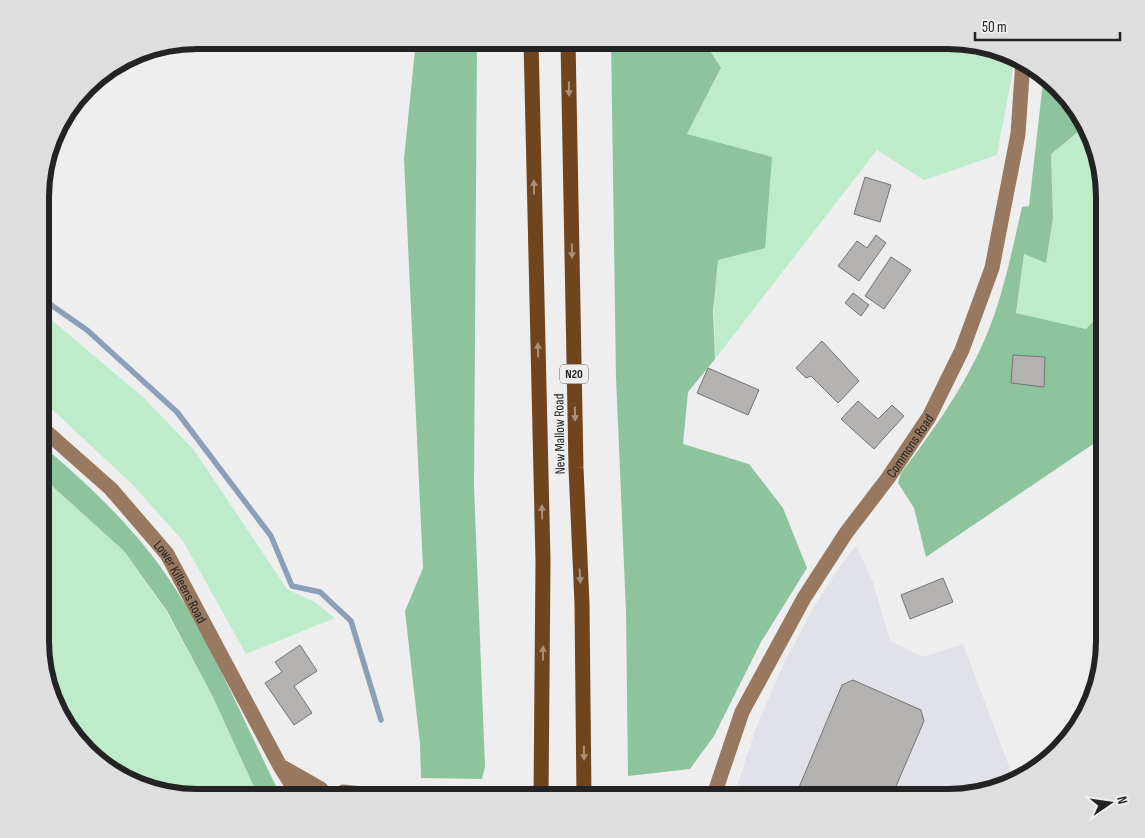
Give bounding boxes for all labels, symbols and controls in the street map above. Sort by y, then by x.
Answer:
scale bar [975,10,1120,42]
text: 50 m [982,18,1007,37]
one-way arrow [565,81,573,97]
one-way arrow [530,179,538,195]
one-way arrow [568,244,576,260]
one-way arrow [534,342,542,358]
road number: N20 [560,364,588,384]
street label: New Mallow Road [550,393,569,475]
one-way arrow [571,406,579,422]
street label: Commons Road [883,411,938,481]
one-way arrow [537,504,545,520]
street label: Lower Killeens Road [150,537,210,626]
one-way arrow [577,568,585,584]
one-way arrow [539,645,547,661]
one-way arrow [580,745,588,761]
north arrow [1085,778,1135,828]
text: N [1113,795,1131,806]

